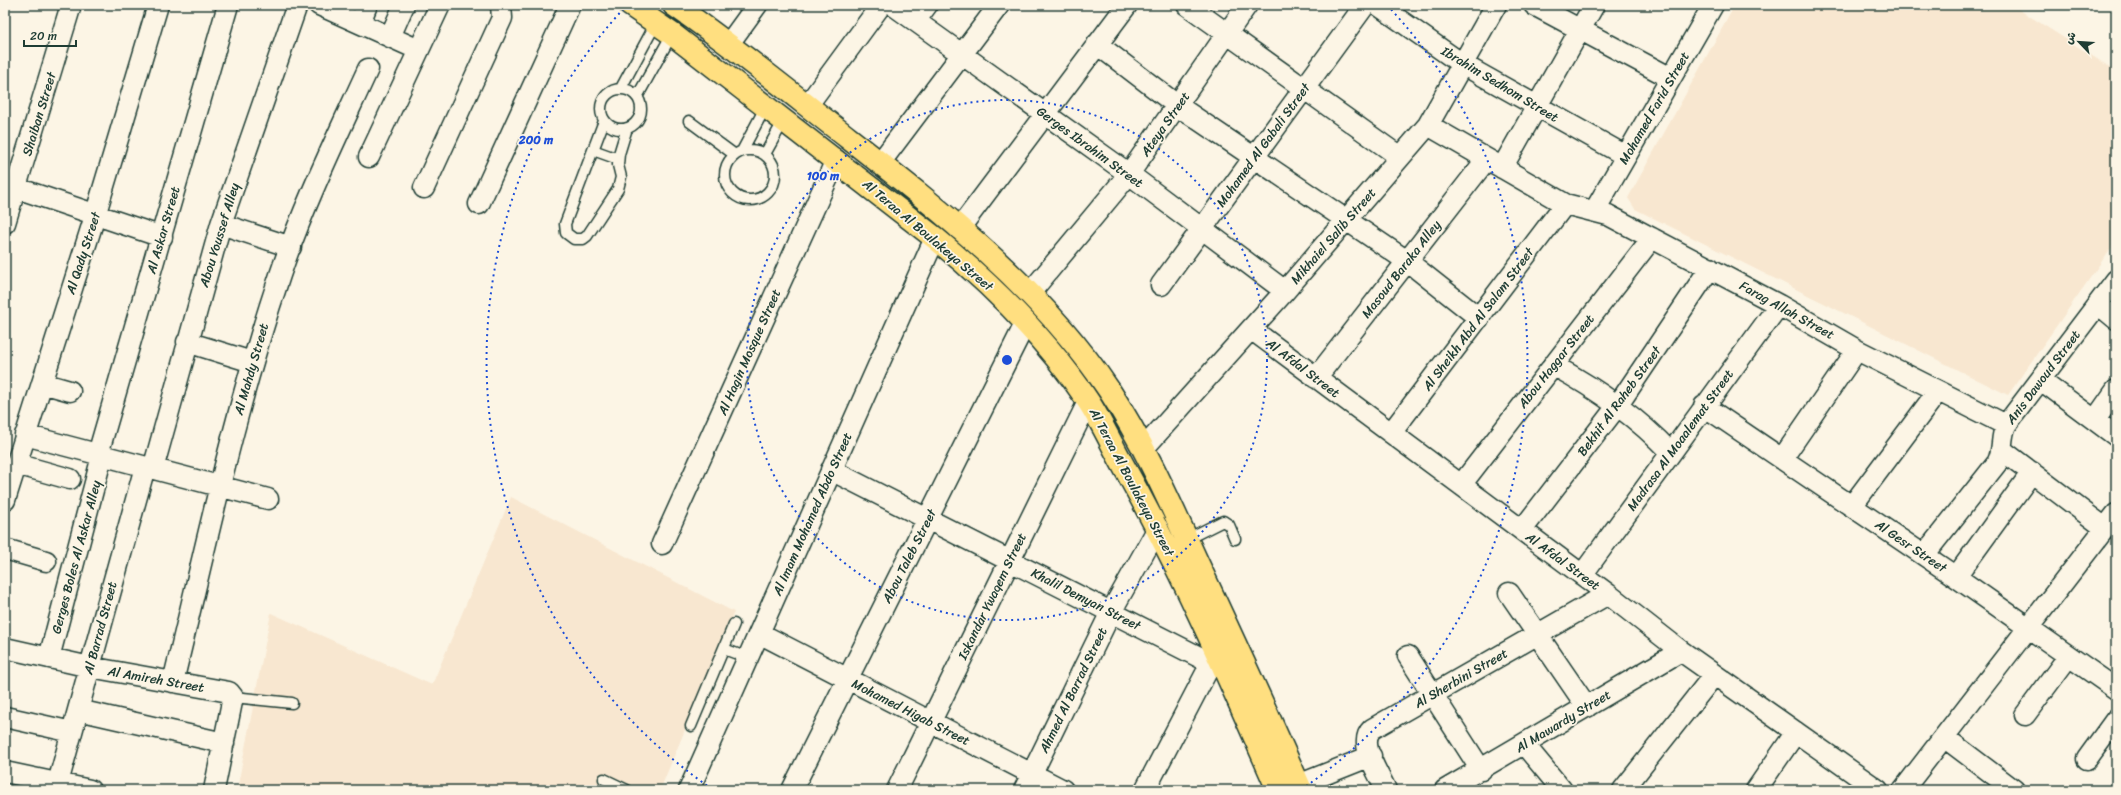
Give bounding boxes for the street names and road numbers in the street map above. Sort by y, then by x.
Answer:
street label: Ibrahim Sedhom Street [1436,39,1564,128]
street label: Mohamed Farid Street [1612,47,1696,169]
street label: Shaiban Street [15,68,63,159]
street label: Mohamed Al Gabali Street [1210,77,1317,212]
street label: Ateya Street [1134,86,1196,162]
street label: Gerges Ibrahim Street [1032,100,1149,194]
street label: Al Teraa Al Boulakeya Street [857,172,999,297]
street label: Abou Youssef Alley [192,180,246,291]
street label: Mikhaiel Salib Street [1284,182,1382,290]
street label: Al Askar Street [139,183,187,277]
street label: Al Qady Street [59,208,107,298]
street label: Masoud Baraka Alley [1355,215,1447,323]
street label: Al Sheikh Abd Al Salam Street [1416,242,1540,397]
street label: Farag Allah Street [1735,274,1839,346]
street label: Al Hagin Mosque Street [710,285,787,420]
street label: Abou Haggar Street [1511,309,1601,414]
street label: Al Mahdy Street [227,320,275,419]
street label: Anis Dawoud Street [1999,325,2086,430]
street label: Al Afdal Street [1260,332,1345,404]
street label: Bekhit Al Raheb Street [1571,340,1668,461]
street label: Madrasa Al Moaalemat Street [1621,364,1740,516]
street label: Al Teraa Al Boulakeya Street [1083,403,1181,561]
street label: Al Imam Mohamed Abdo Street [765,428,859,600]
street label: Gerges Boles Al Askar Alley [44,477,108,636]
street label: Abou Taleb Street [875,504,943,608]
street label: Al Gesr Street [1869,513,1952,579]
street label: Al Afdal Street [1520,525,1606,596]
street label: Iskandar Ywaqem Street [951,528,1033,664]
street label: Khalil Demyan Street [1027,561,1146,637]
street label: Al Barrad Street [76,579,124,678]
street label: Ahmed Al Barrad Street [1032,623,1114,758]
street label: Al Sherbini Street [1409,642,1513,715]
street label: Al Amireh Street [105,659,206,699]
street label: Mohamed Higab Street [848,672,975,752]
street label: Al Mawardy Street [1510,683,1616,759]

